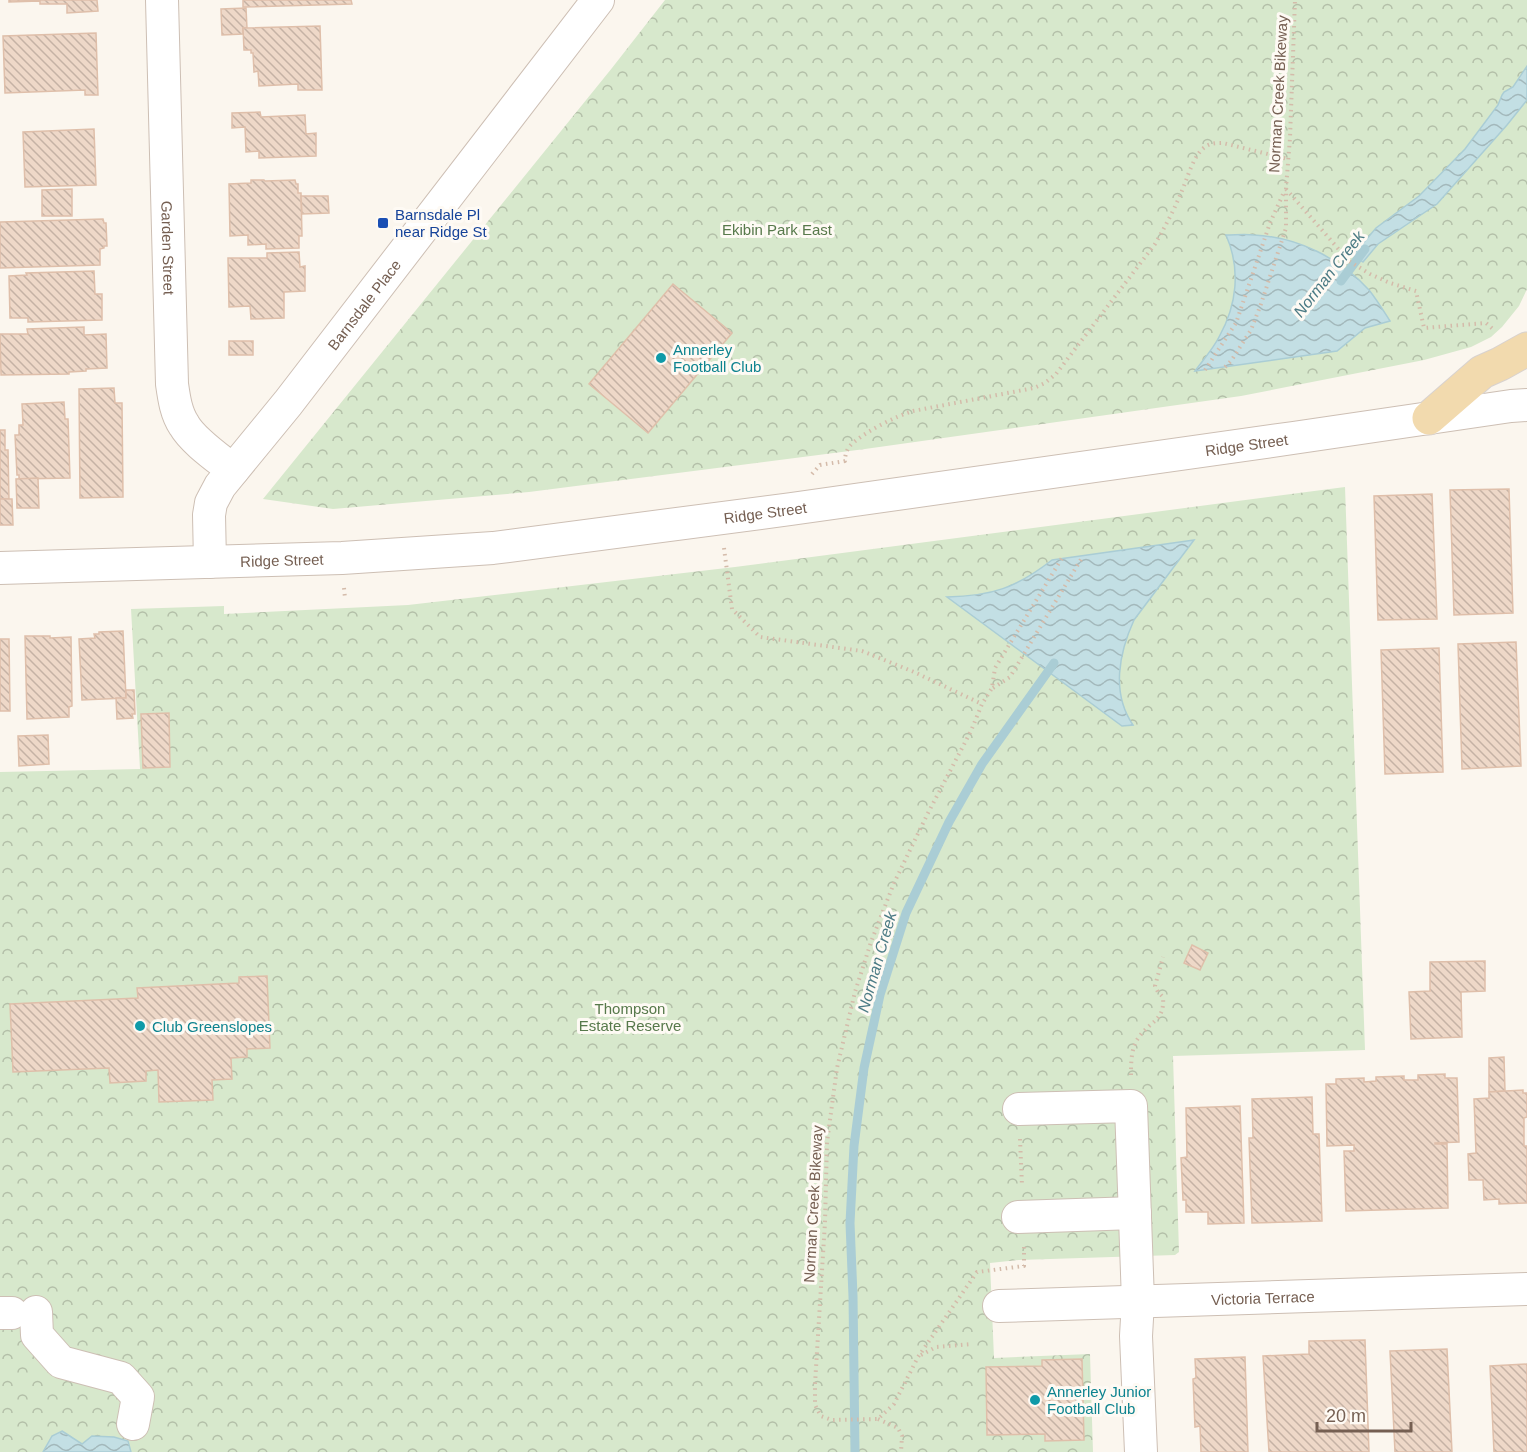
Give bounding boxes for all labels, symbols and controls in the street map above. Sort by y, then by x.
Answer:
street label: Norman Creek Bikeway [1265,14,1291,173]
street label: Garden Street [159,201,178,296]
place label: Barnsdale Pl near Ridge St [395,206,488,240]
marker: Barnsdale Pl near Ridge St [376,216,390,230]
park label: Ekibin Park East [722,221,833,238]
water label: Norman Creek [1290,227,1368,320]
street label: Barnsdale Place [324,256,404,353]
place label: Annerley Football Club [673,341,761,375]
marker: Annerley Football Club [654,351,668,365]
street label: Ridge Street [1204,430,1290,459]
street label: Ridge Street [723,498,809,526]
street label: Ridge Street [240,550,325,569]
water label: Norman Creek [854,909,900,1014]
park label: Thompson Estate Reserve [579,1000,681,1034]
place label: Club Greenslopes [152,1018,272,1035]
marker: Club Greenslopes [133,1019,147,1033]
street label: Norman Creek Bikeway [800,1124,826,1283]
street label: Victoria Terrace [1211,1287,1315,1308]
place label: Annerley Junior Football Club [1047,1383,1151,1417]
marker: Annerley Junior Football Club [1028,1393,1042,1407]
scale bar [1317,1395,1412,1433]
text: 20 m [1326,1406,1366,1426]

